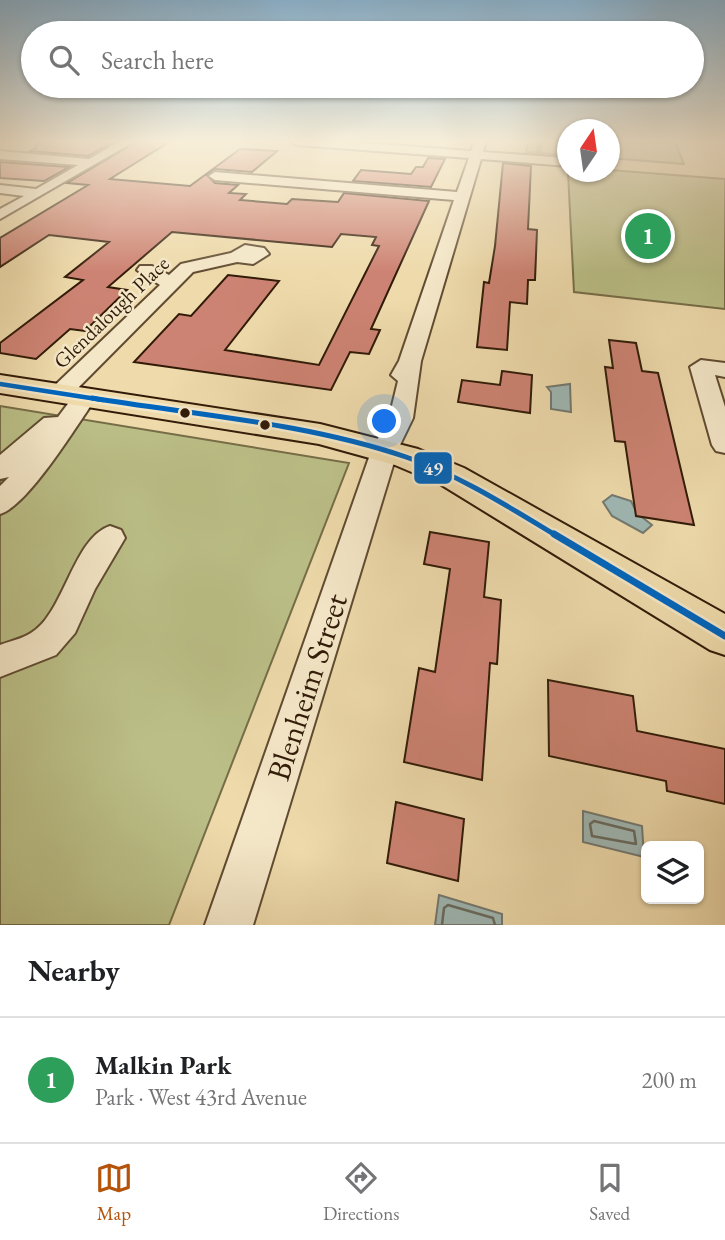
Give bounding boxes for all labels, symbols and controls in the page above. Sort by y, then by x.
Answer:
search box [21,21,704,98]
icon: search [45,41,83,79]
text: Search here [101,43,214,77]
north arrow [557,119,620,182]
pin: 1 [625,210,671,262]
street label: Glendalough Place [47,250,175,374]
your location [367,404,401,438]
unlabelled marker [178,406,192,420]
unlabelled marker [258,418,272,432]
line badge: 49 [413,451,453,485]
text: 49 [423,456,443,481]
street label: Blenheim Street [257,588,357,786]
map controls [641,841,704,904]
button: layers [641,841,704,904]
text: Nearby [28,951,120,990]
text: Malkin Park [95,1048,231,1082]
text: 1 [45,1065,57,1095]
text: 200 m [641,1065,697,1095]
text: Park · West 43rd Avenue [95,1082,307,1112]
tab: Map [95,1159,133,1226]
tab: Directions [323,1159,399,1226]
tab: Saved [589,1159,630,1226]

